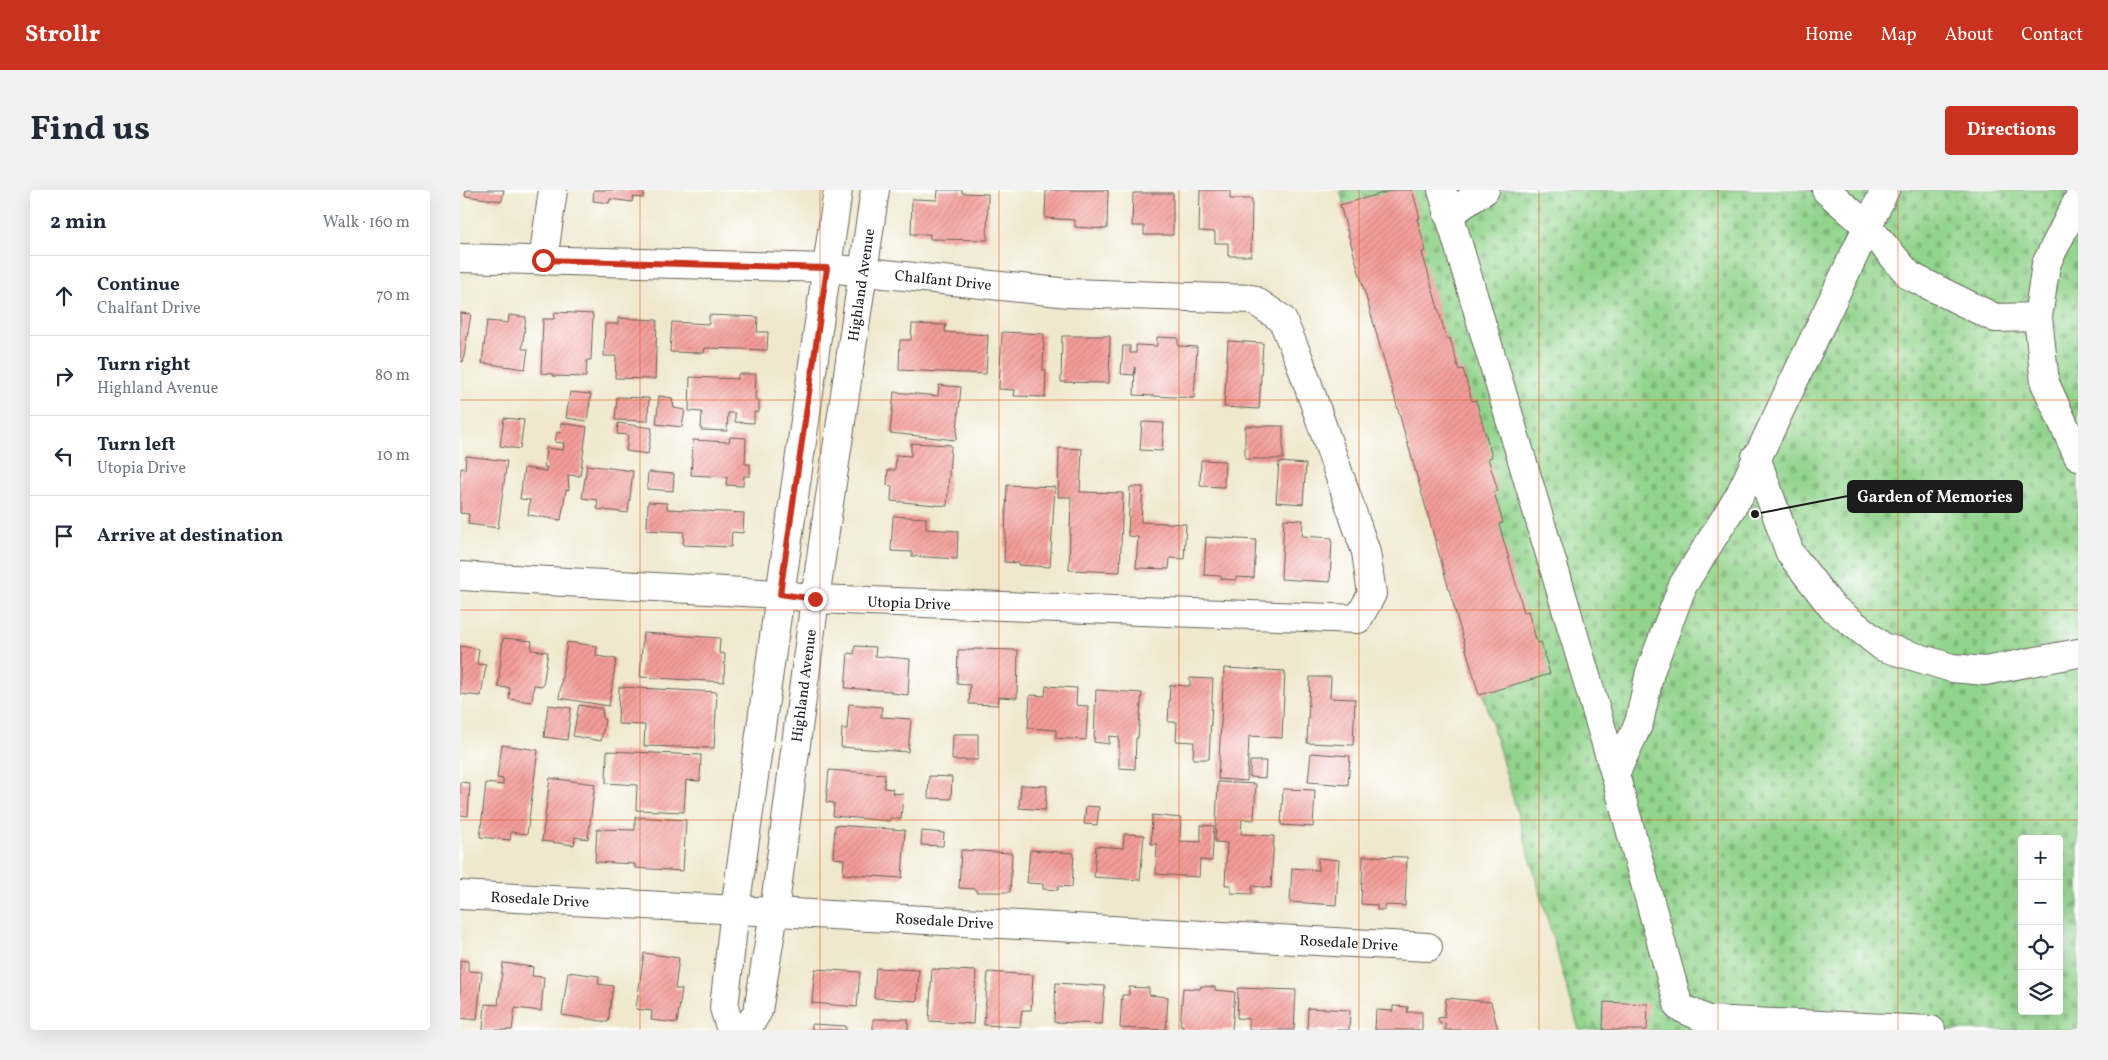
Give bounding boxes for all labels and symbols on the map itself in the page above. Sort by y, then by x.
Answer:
street label: Highland Avenue [844,227,881,343]
route start [532,249,555,272]
street label: Chalfant Drive [894,266,993,297]
callout: Garden of Memories [1848,481,2022,512]
text: Garden of Memories [1857,487,2013,509]
route end [804,588,827,611]
street label: Utopia Drive [867,593,951,616]
street label: Highland Avenue [787,628,823,744]
street label: Rosedale Drive [490,888,590,914]
street label: Rosedale Drive [894,909,994,936]
street label: Rosedale Drive [1299,931,1399,957]

